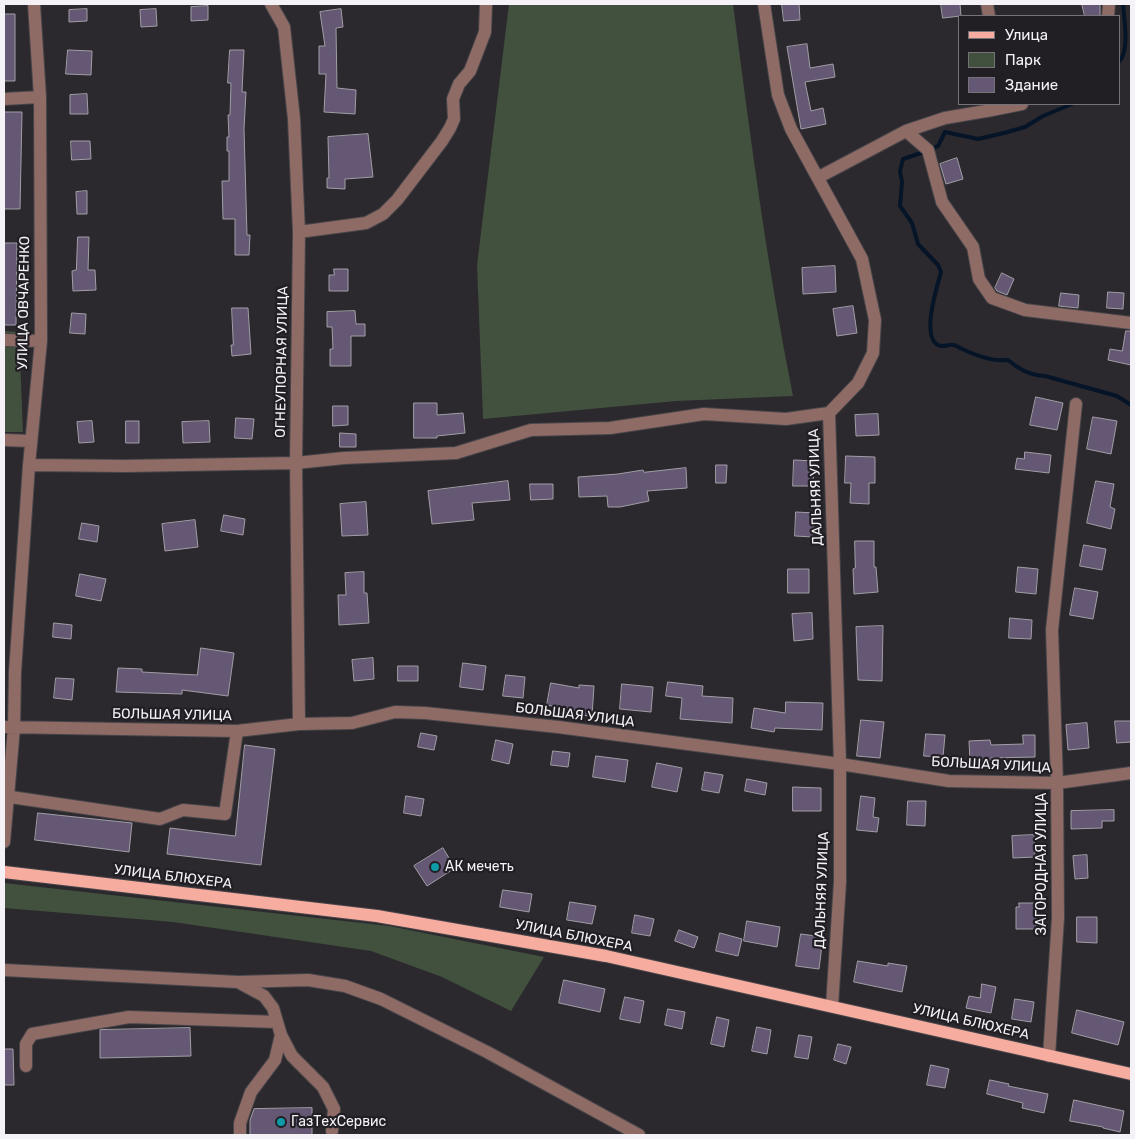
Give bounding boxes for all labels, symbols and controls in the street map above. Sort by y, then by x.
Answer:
legend [958,15,1120,105]
text: Улица [1005,26,1048,44]
text: Парк [1005,51,1041,69]
text: Здание [1005,76,1058,94]
street label: УЛИЦА ОВЧАРЕНКО [14,236,34,370]
street label: ОГНЕУПОРНАЯ УЛИЦА [272,286,292,438]
street label: ДАЛЬНЯЯ УЛИЦА [806,428,826,546]
street label: БОЛЬШАЯ УЛИЦА [515,699,635,731]
street label: БОЛЬШАЯ УЛИЦА [112,706,232,724]
street label: БОЛЬШАЯ УЛИЦА [931,753,1051,777]
street label: ЗАГОРОДНАЯ УЛИЦА [1034,793,1050,935]
street label: ДАЛЬНЯЯ УЛИЦА [812,831,832,949]
place label: АК мечеть [445,859,514,875]
street label: УЛИЦА БЛЮХЕРА [113,861,233,893]
marker: АК мечеть [429,861,441,873]
street label: УЛИЦА БЛЮХЕРА [514,916,634,956]
street label: УЛИЦА БЛЮХЕРА [911,1000,1031,1044]
place label: ГазТехСервис [291,1114,386,1130]
marker: ГазТехСервис [275,1116,287,1128]

